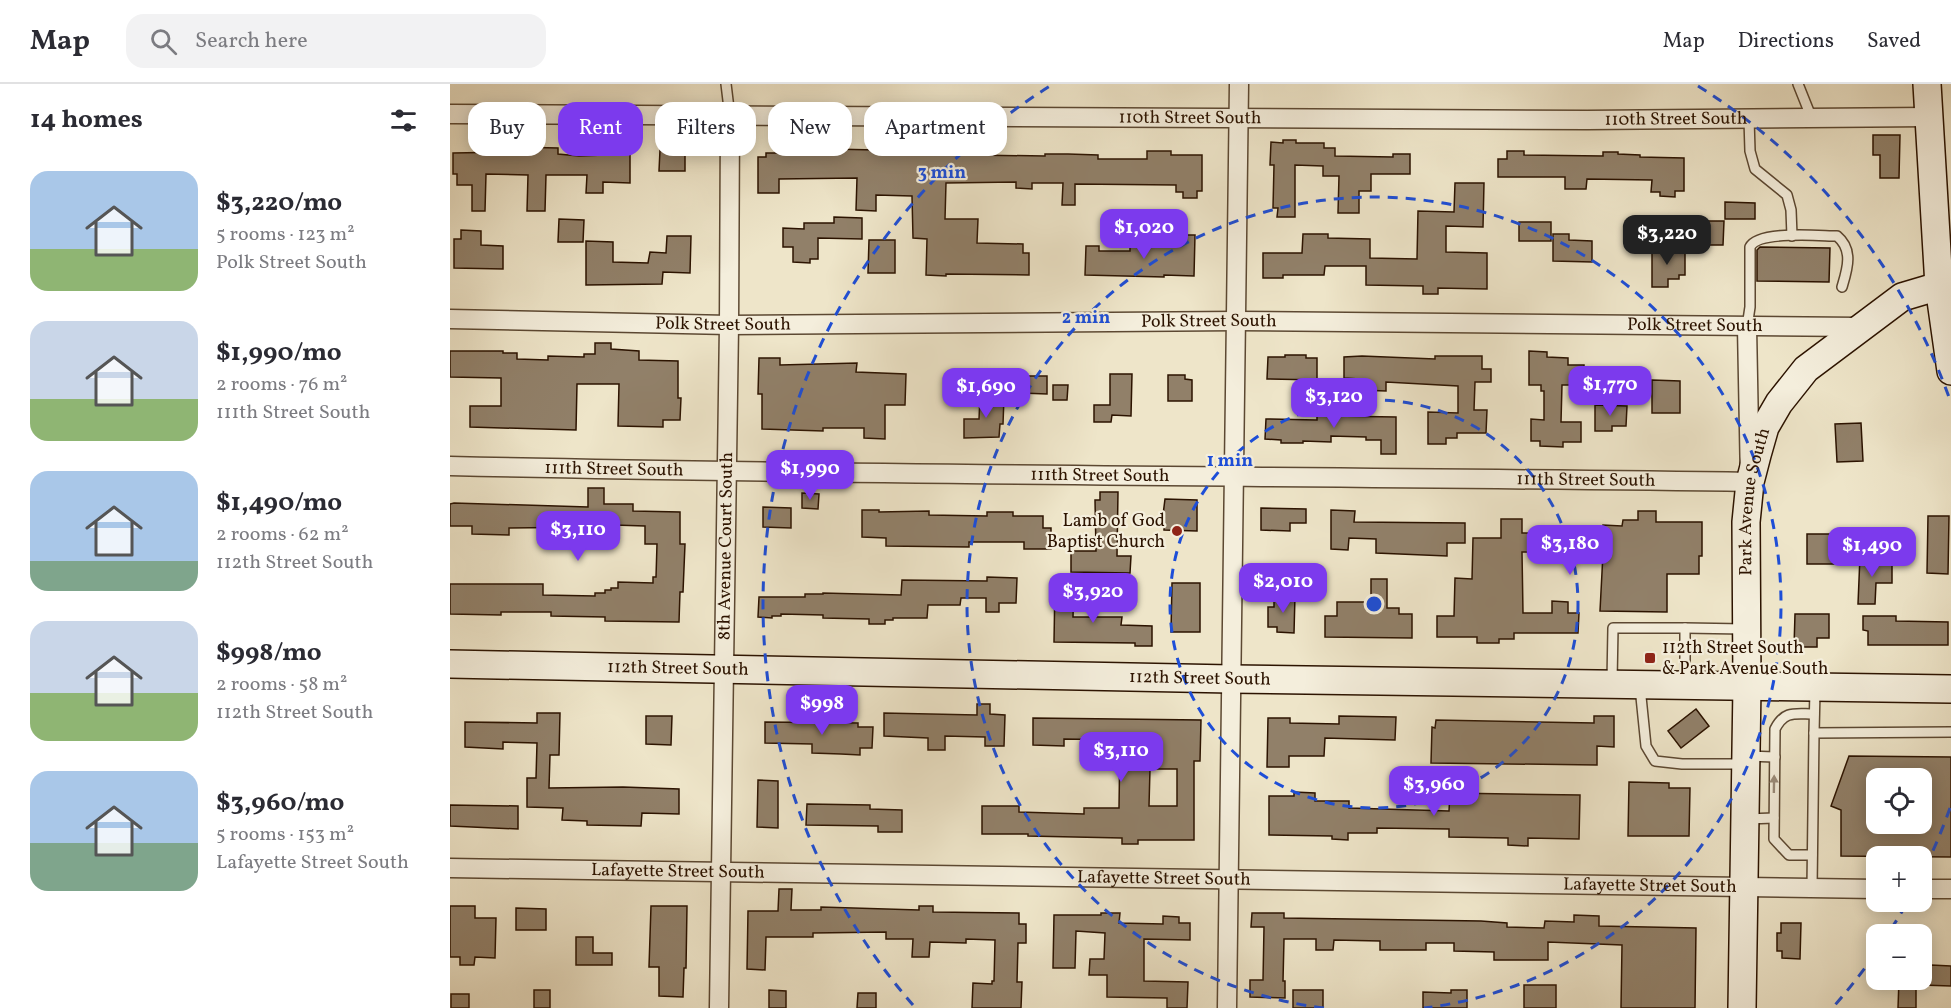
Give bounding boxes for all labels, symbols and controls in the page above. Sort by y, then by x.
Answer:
search box [126,14,546,68]
text: Map [30,22,90,61]
icon: search [147,25,180,58]
text: Search here [195,26,308,57]
text: Map [1663,27,1705,56]
text: Directions [1738,27,1834,56]
text: Saved [1867,27,1921,56]
text: 14 homes [30,102,143,138]
chip: Buy [468,102,546,156]
chip: Rent [558,102,643,156]
chip: Filters [655,102,756,156]
chip: New [768,102,852,156]
chip: Apartment [864,102,1007,156]
icon: filters [387,104,420,137]
street label: 110th Street South [1118,105,1262,131]
street label: 110th Street South [1604,106,1748,132]
text: 3 min [918,161,966,186]
text: $3,220/mo [216,185,342,221]
icon: home [78,195,150,267]
pin: $1,020 [1095,209,1193,260]
text: $1,020 [1114,214,1174,242]
pin: $3,220 [1618,215,1716,266]
text: $3,220 [1637,220,1697,248]
text: 5 rooms · 123 m² [216,221,355,249]
text: Polk Street South [216,249,367,277]
text: 2 min [1062,306,1110,331]
street label: Polk Street South [1141,308,1277,334]
street label: Polk Street South [655,311,791,338]
street label: Polk Street South [1627,312,1763,339]
text: $1,990/mo [216,335,342,371]
icon: home [78,345,150,417]
pin: $1,770 [1561,366,1659,417]
pin: $1,690 [937,368,1035,419]
text: 2 rooms · 76 m² [216,371,348,399]
text: $1,770 [1582,371,1638,399]
text: $1,690 [956,373,1016,401]
pin: $3,120 [1285,378,1383,429]
text: $3,120 [1305,383,1363,411]
text: 111th Street South [216,399,371,427]
street label: Park Avenue South [1733,425,1777,576]
text: 1 min [1207,449,1253,474]
pin: $1,990 [761,450,859,501]
street label: 8th Avenue Court South [712,452,740,640]
text: $1,990 [780,455,840,483]
street label: 111th Street South [544,456,684,483]
street label: 111th Street South [1030,462,1170,489]
street label: 111th Street South [1516,467,1656,493]
text: $1,490/mo [216,485,342,521]
icon: home [78,495,150,567]
place label: Lamb of God Baptist Church [1047,509,1165,555]
pin: $3,110 [529,511,627,562]
text: $3,110 [550,516,606,544]
text: 2 rooms · 62 m² [216,521,349,549]
marker: Lamb of God Baptist Church [1170,524,1184,538]
pin: $3,180 [1521,525,1619,576]
pin: $1,490 [1823,527,1921,578]
text: $3,180 [1541,530,1599,558]
text: $1,490 [1842,532,1902,560]
text: 112th Street South [216,549,374,577]
pin: $2,010 [1234,563,1332,614]
text: $2,010 [1253,568,1313,596]
pin: $3,920 [1044,573,1142,624]
text: $3,920 [1063,578,1123,606]
centre of rings [1364,594,1384,614]
text: $998/mo [216,635,322,671]
place label: 112th Street South & Park Avenue South [1662,636,1829,682]
icon: home [78,645,150,717]
marker: 112th Street South & Park Avenue South [1643,651,1657,665]
street label: 112th Street South [607,655,749,682]
street label: 112th Street South [1129,665,1271,692]
text: 2 rooms · 58 m² [216,671,347,699]
pin: $998 [786,685,858,736]
text: $998 [800,690,844,718]
text: 112th Street South [216,699,374,727]
pin: $3,110 [1072,732,1170,783]
text: $3,110 [1093,737,1149,765]
pin: $3,960 [1385,766,1483,817]
map controls [1866,768,1932,990]
button: locate [1866,768,1932,834]
text: $3,960 [1403,771,1465,799]
one-way arrow [1769,774,1779,793]
text: $3,960/mo [216,785,344,821]
icon: home [78,795,150,867]
text: 5 rooms · 153 m² [216,821,354,849]
button: + [1866,846,1932,912]
text: Lafayette Street South [216,849,409,877]
street label: Lafayette Street South [591,858,765,885]
street label: Lafayette Street South [1077,865,1251,892]
street label: Lafayette Street South [1563,872,1737,899]
button: − [1866,924,1932,990]

